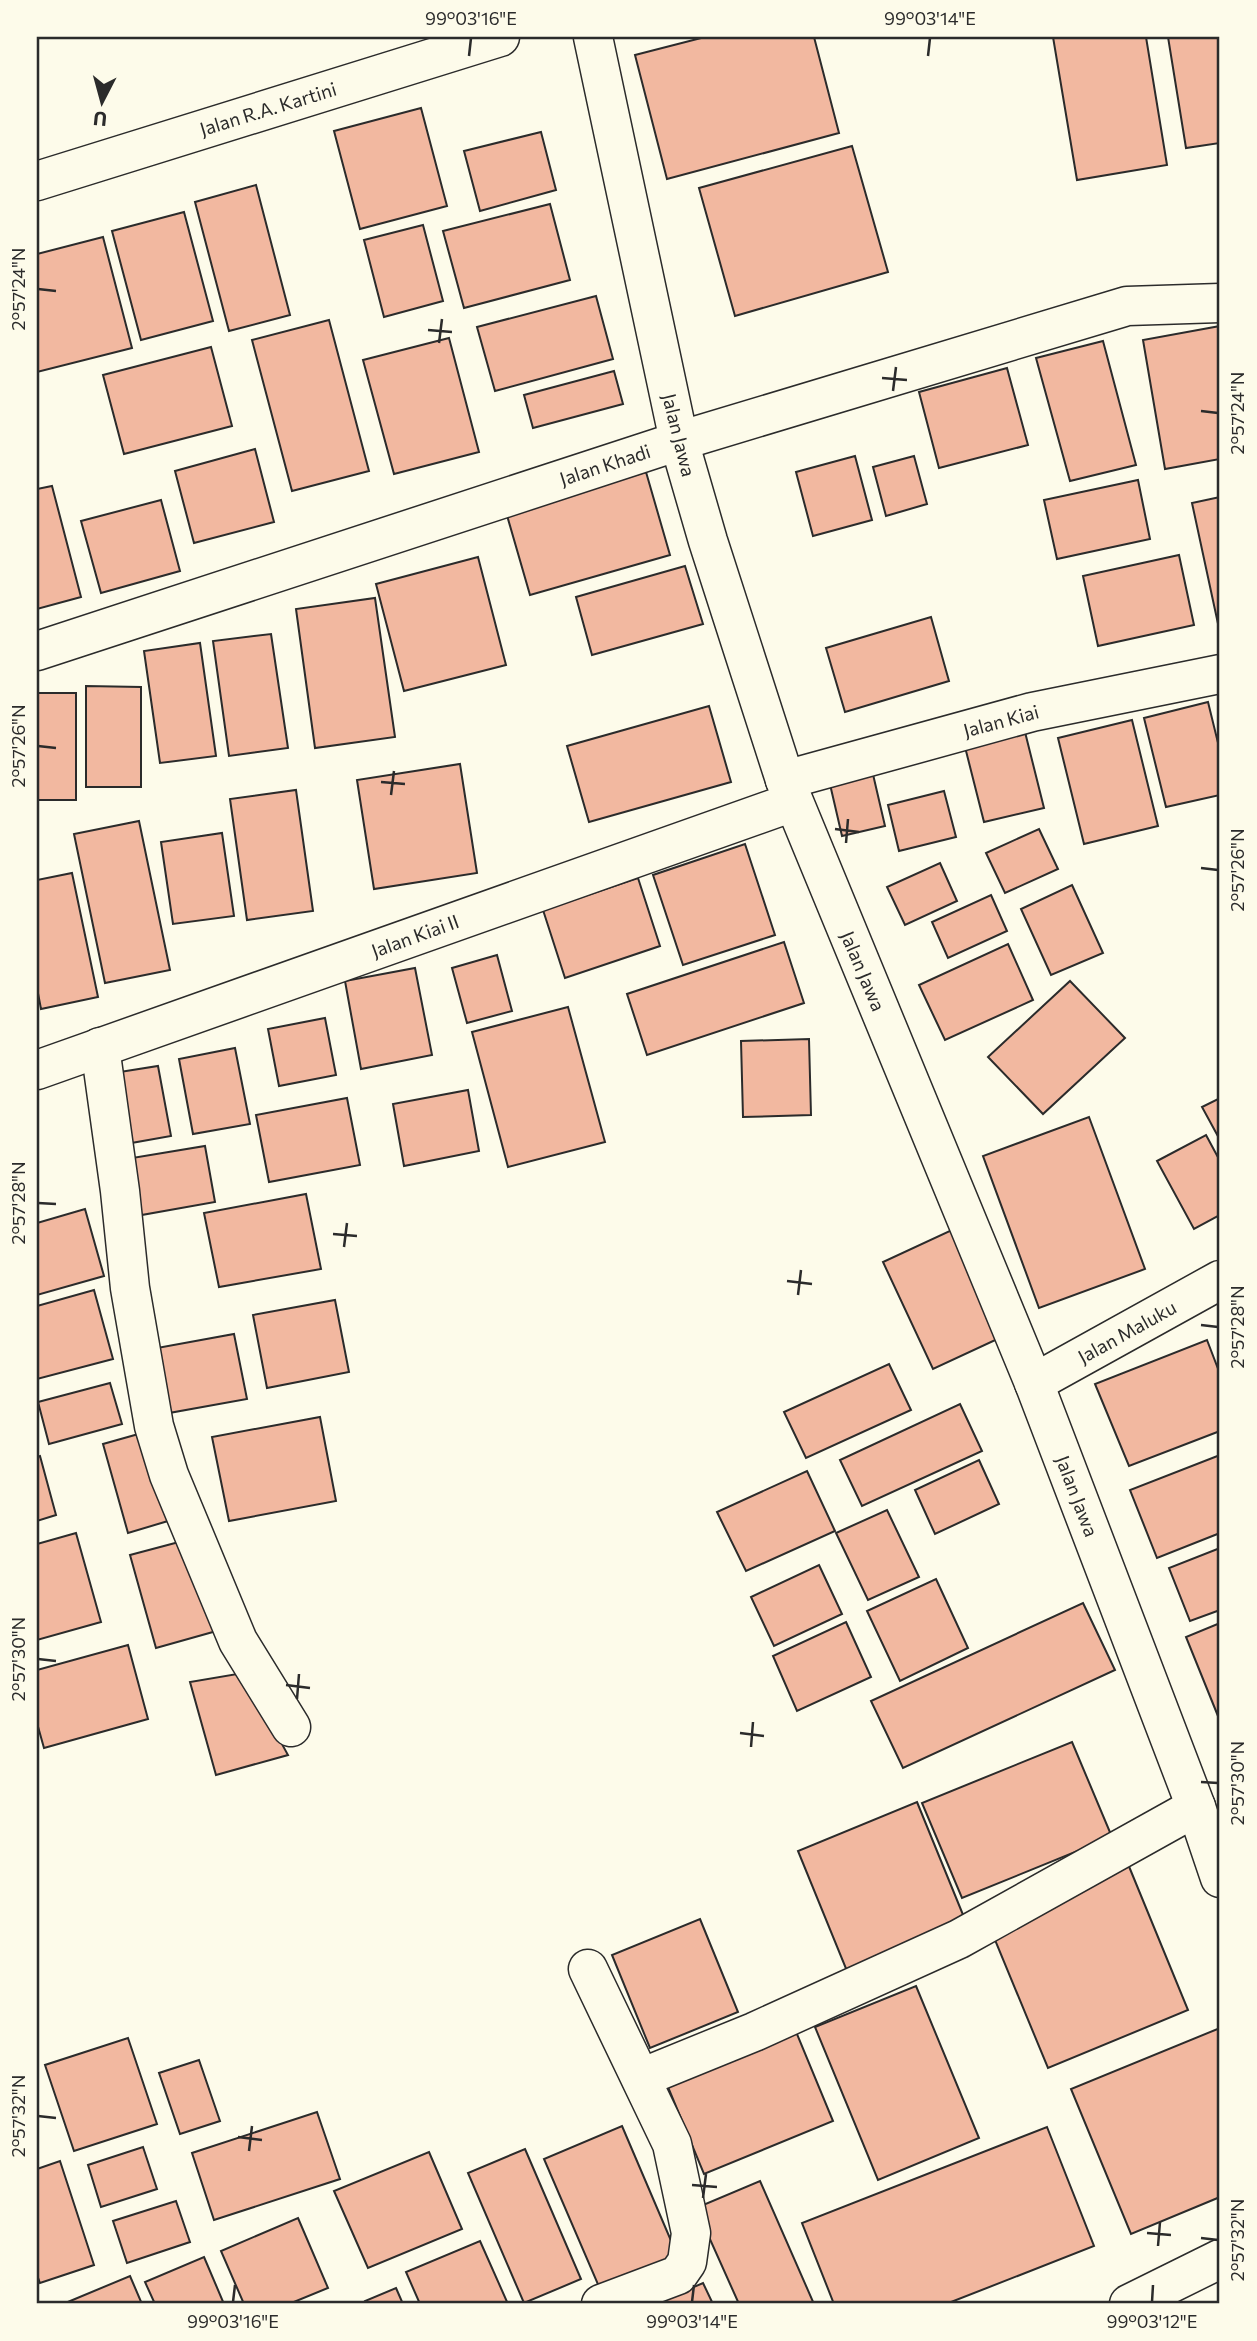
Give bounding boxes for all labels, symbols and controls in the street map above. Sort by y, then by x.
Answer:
text: 99°03'16"E [425,7,517,29]
text: 99°03'14"E [884,7,976,29]
north arrow [66,66,136,136]
street label: Jalan R.A. Kartini [197,77,339,140]
text: U [92,107,108,132]
text: 2°57'24"N [7,248,29,330]
text: 2°57'24"N [1226,372,1248,454]
street label: Jalan Jawa [658,391,701,479]
street label: Jalan Khadi [557,439,653,490]
street label: Jalan Kiai [961,699,1041,742]
text: 2°57'26"N [7,704,29,788]
text: 2°57'26"N [1226,828,1248,912]
street label: Jalan Kiai II [368,909,462,962]
street label: Jalan Jawa [836,927,891,1014]
text: 2°57'28"N [7,1161,29,1245]
text: 2°57'28"N [1226,1285,1248,1369]
street label: Jalan Maluku [1073,1295,1180,1368]
street label: Jalan Jawa [1052,1452,1103,1540]
text: 2°57'30"N [7,1617,29,1701]
text: 2°57'30"N [1226,1741,1248,1825]
text: 2°57'32"N [7,2075,29,2157]
text: 2°57'32"N [1226,2199,1248,2281]
text: 99°03'16"E [187,2310,279,2332]
text: 99°03'14"E [646,2310,738,2332]
text: 99°03'12"E [1107,2310,1197,2332]

